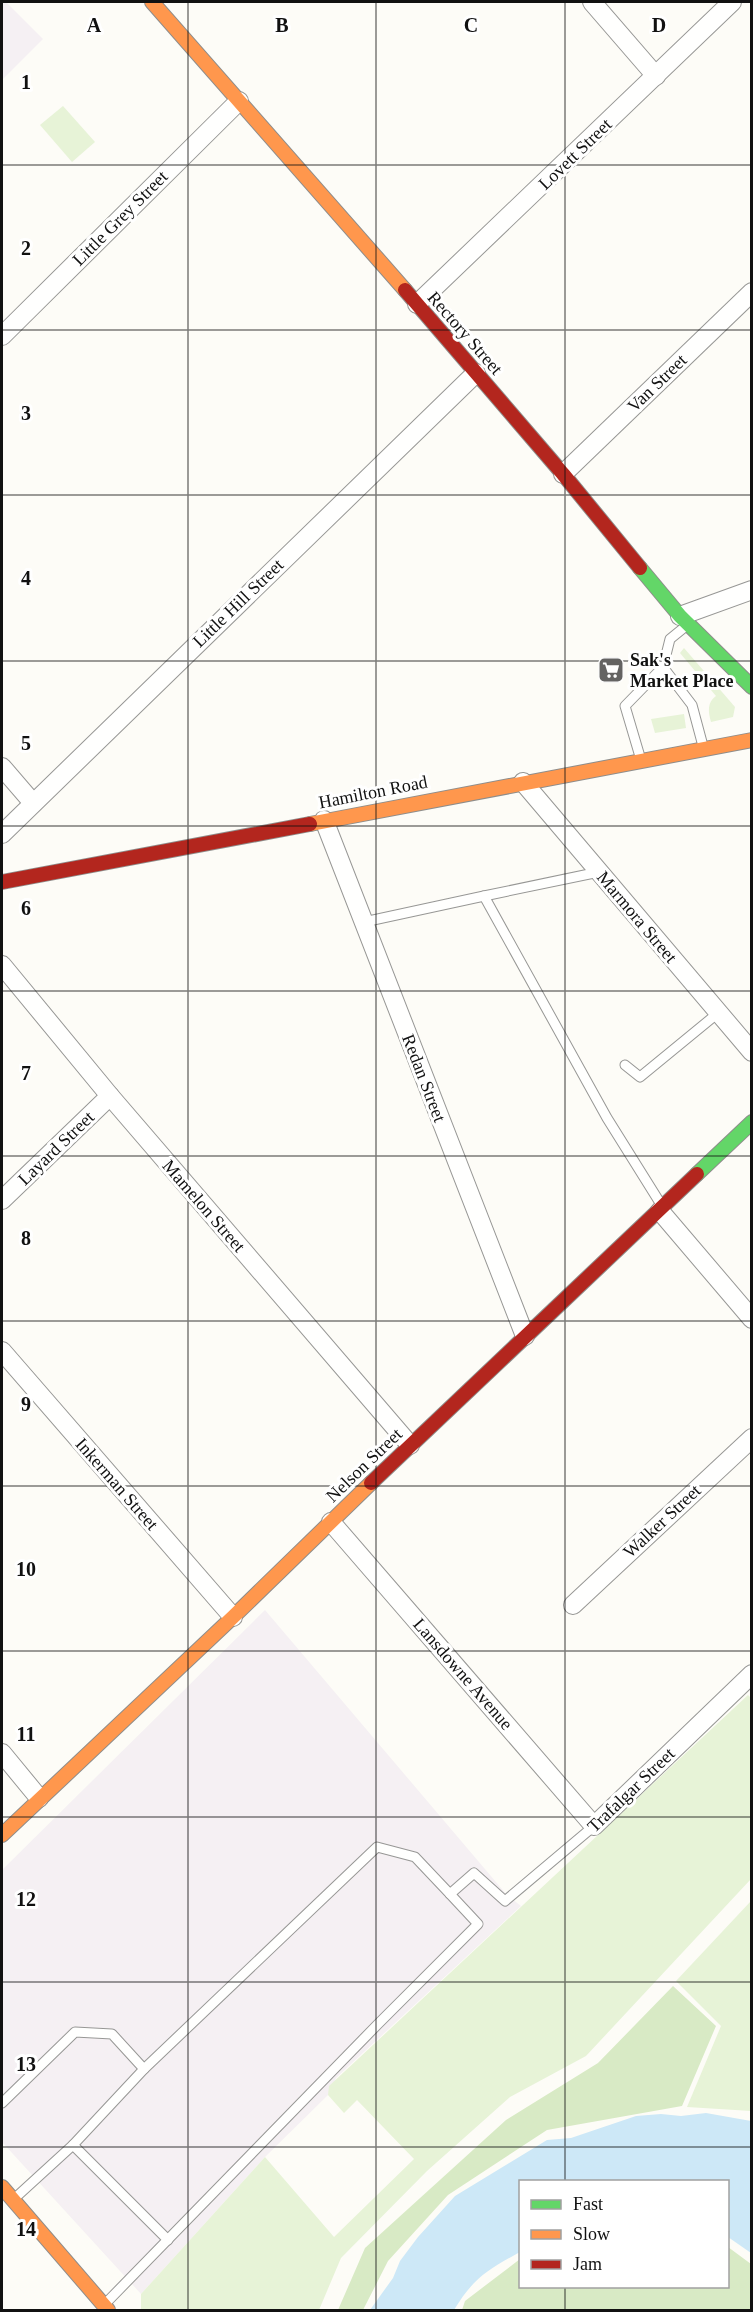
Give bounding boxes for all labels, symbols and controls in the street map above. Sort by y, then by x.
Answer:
text: A [87,14,102,36]
text: B [275,14,289,36]
text: C [464,14,478,36]
text: D [652,14,666,36]
text: 1 [21,71,31,93]
street label: Lovett Street [534,114,616,194]
street label: Little Grey Street [68,166,172,270]
text: 2 [21,237,31,259]
street label: Rectory Street [424,287,506,379]
street label: Van Street [623,350,691,416]
text: 3 [21,402,31,424]
street label: Little Hill Street [189,555,287,651]
text: 4 [21,567,31,589]
place label: Sak's Market Place [630,650,733,691]
supermarket icon: Sak's Market Place [596,655,626,685]
text: 5 [21,732,31,754]
street label: Hamilton Road [317,772,429,812]
street label: Marmora Street [593,867,681,967]
text: 6 [21,897,31,919]
street label: Redan Street [398,1031,450,1125]
text: 7 [21,1062,31,1084]
street label: Layard Street [14,1107,98,1189]
street label: Mamelon Street [159,1156,249,1256]
text: 8 [21,1227,31,1249]
text: 9 [21,1393,31,1415]
street label: Nelson Street [322,1424,406,1506]
street label: Inkerman Street [72,1434,162,1534]
street label: Walker Street [619,1480,705,1562]
text: 10 [16,1558,36,1580]
street label: Lansdowne Avenue [409,1614,517,1734]
text: 11 [17,1723,35,1745]
street label: Trafalgar Street [583,1744,679,1836]
text: 12 [16,1888,36,1910]
text: 13 [16,2053,36,2075]
legend [519,2180,729,2288]
text: Fast [573,2194,603,2214]
text: 14 [16,2218,36,2240]
text: Slow [573,2224,610,2244]
text: Jam [573,2254,602,2274]

